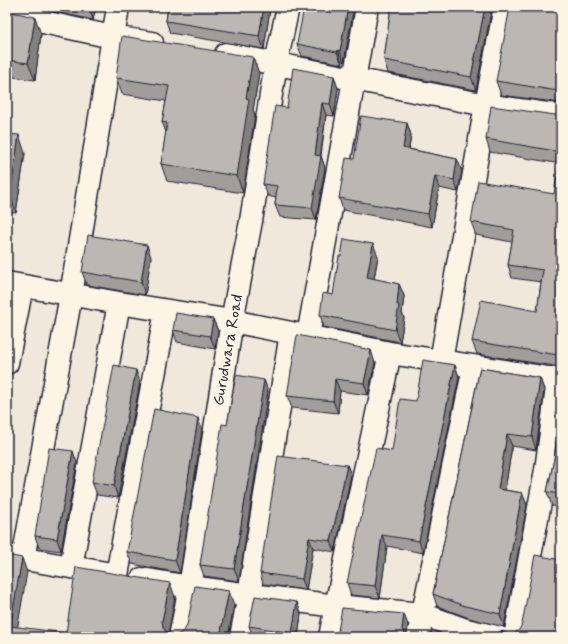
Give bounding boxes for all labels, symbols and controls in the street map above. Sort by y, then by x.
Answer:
street label: Gurudwara Road [208,293,248,407]

